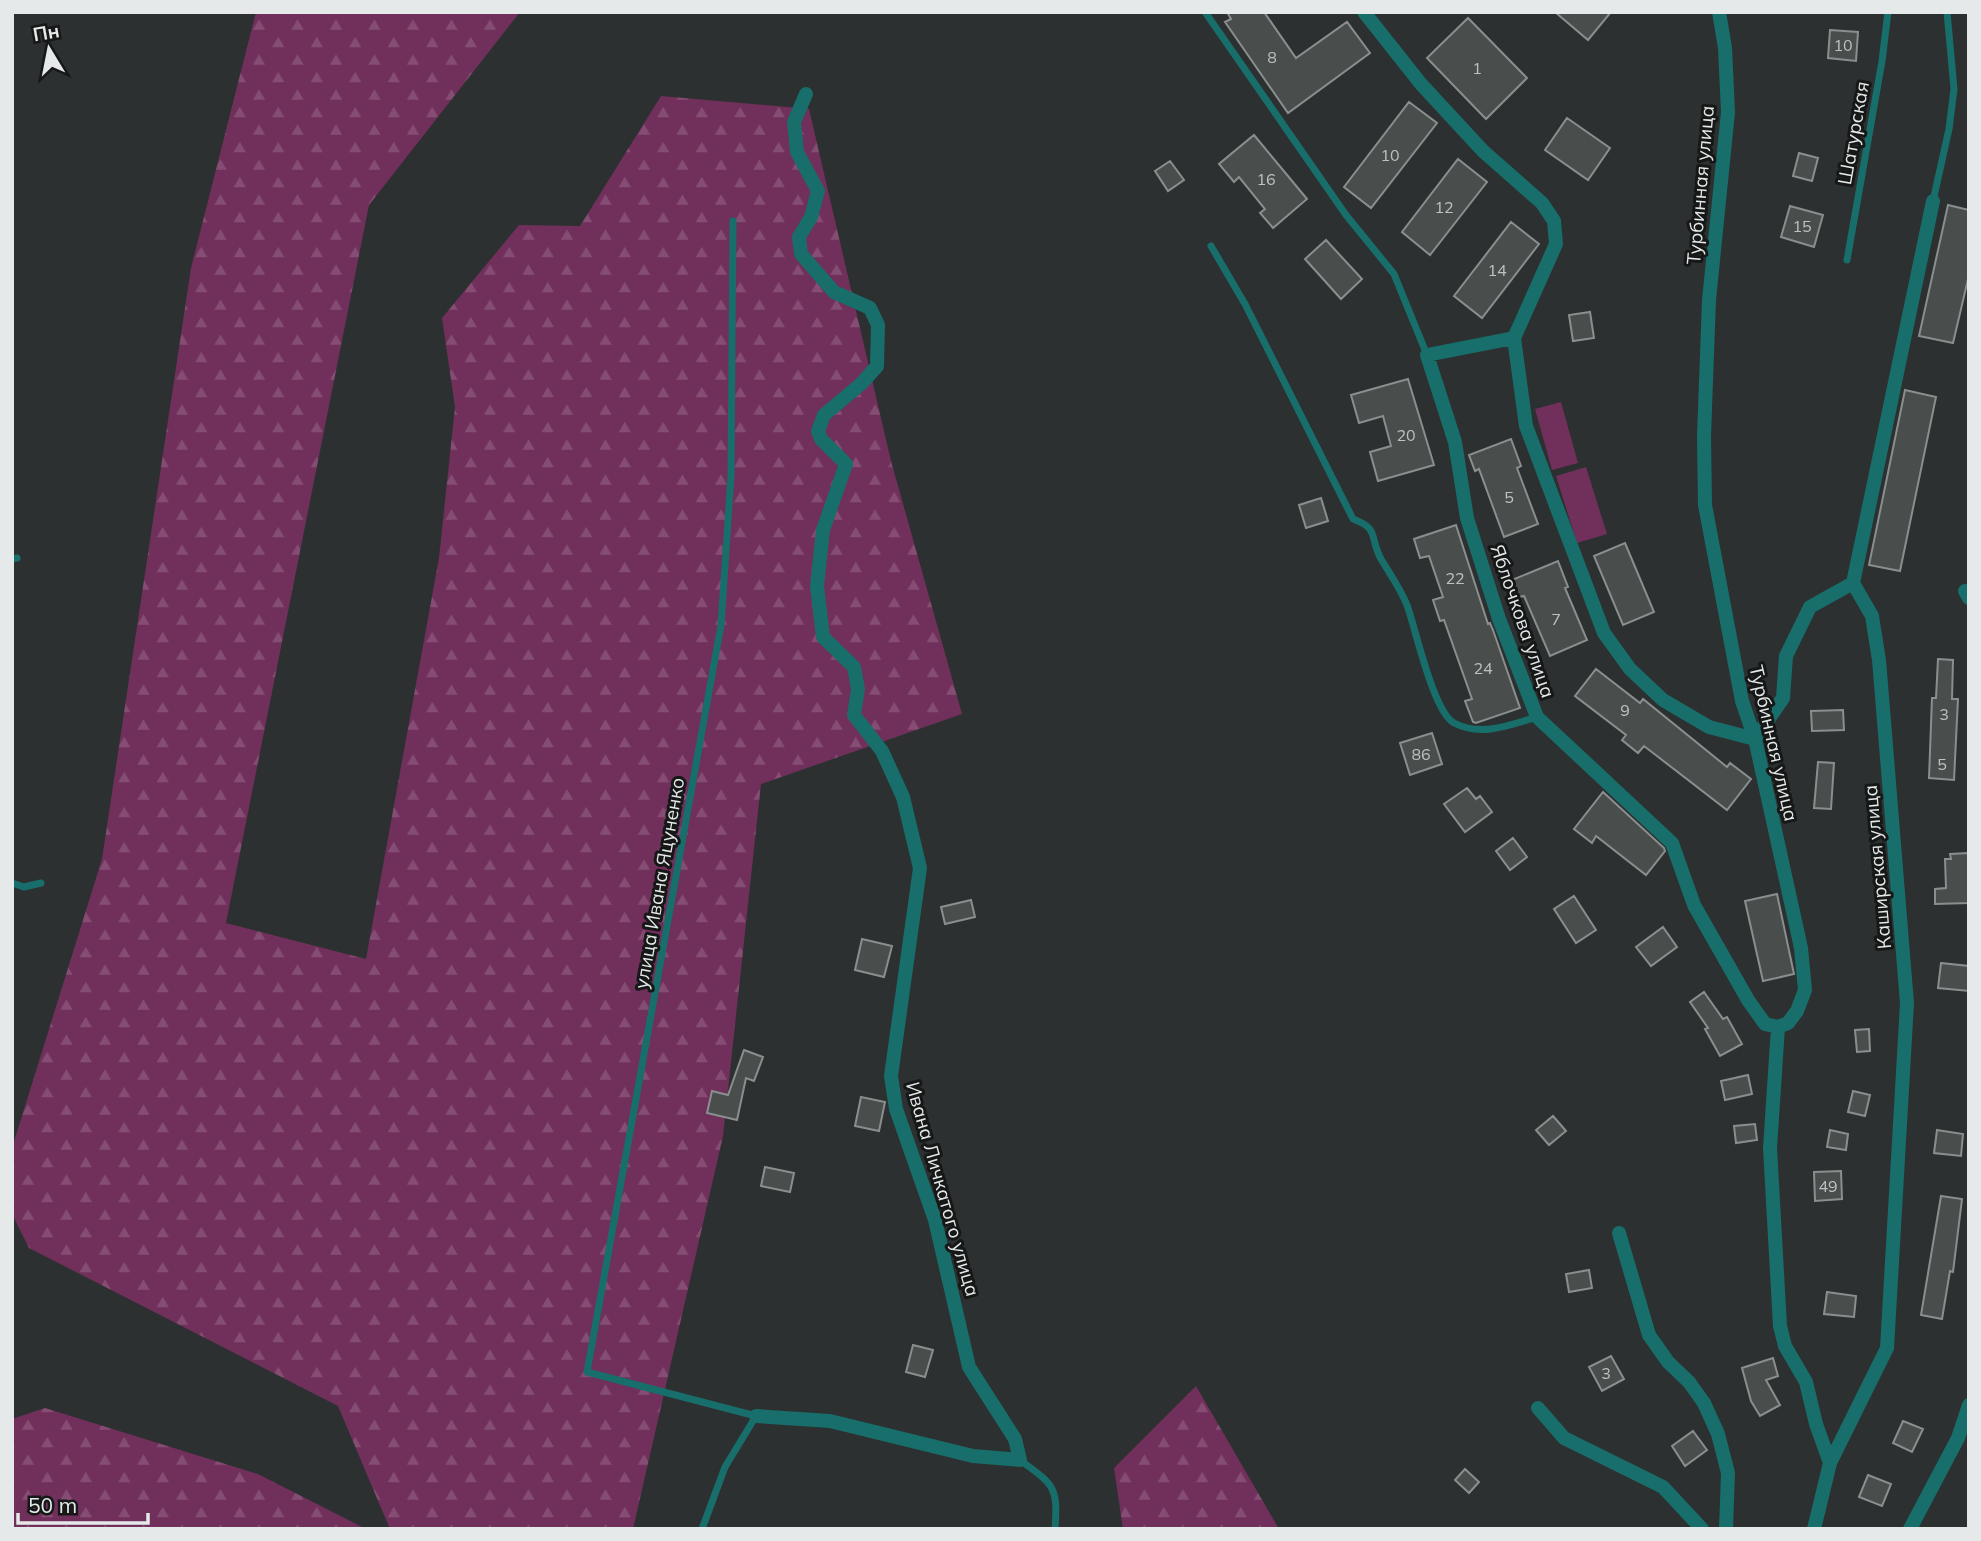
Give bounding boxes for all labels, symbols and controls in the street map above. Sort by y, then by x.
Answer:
north arrow [14,14,84,84]
text: Пн [31,18,61,46]
house number: 10 [1833,35,1853,55]
house number: 8 [1267,47,1277,67]
house number: 1 [1472,58,1482,78]
street label: Шатурская [1832,79,1874,187]
street label: Турбинная улица [1681,105,1719,265]
house number: 10 [1380,145,1400,165]
house number: 16 [1256,169,1276,189]
house number: 12 [1434,197,1454,217]
house number: 15 [1792,216,1812,236]
house number: 14 [1487,260,1507,280]
house number: 20 [1396,425,1416,445]
house number: 5 [1504,487,1514,507]
street label: Яблочкова улица [1486,541,1560,701]
house number: 22 [1445,568,1465,588]
house number: 7 [1551,609,1561,629]
house number: 24 [1473,658,1493,678]
street label: Турбинная улица [1744,663,1804,823]
house number: 9 [1620,700,1630,720]
house number: 3 [1939,704,1949,724]
house number: 86 [1411,744,1431,764]
house number: 5 [1937,754,1947,774]
street label: улица Ивана Яцуненко [629,775,689,991]
street label: Каширская улица [1858,784,1896,950]
street label: Ивана Личкатого улица [901,1079,985,1299]
house number: 49 [1818,1176,1838,1196]
house number: 3 [1601,1363,1611,1383]
scale bar [18,1482,147,1526]
text: 50 m [28,1492,77,1518]

